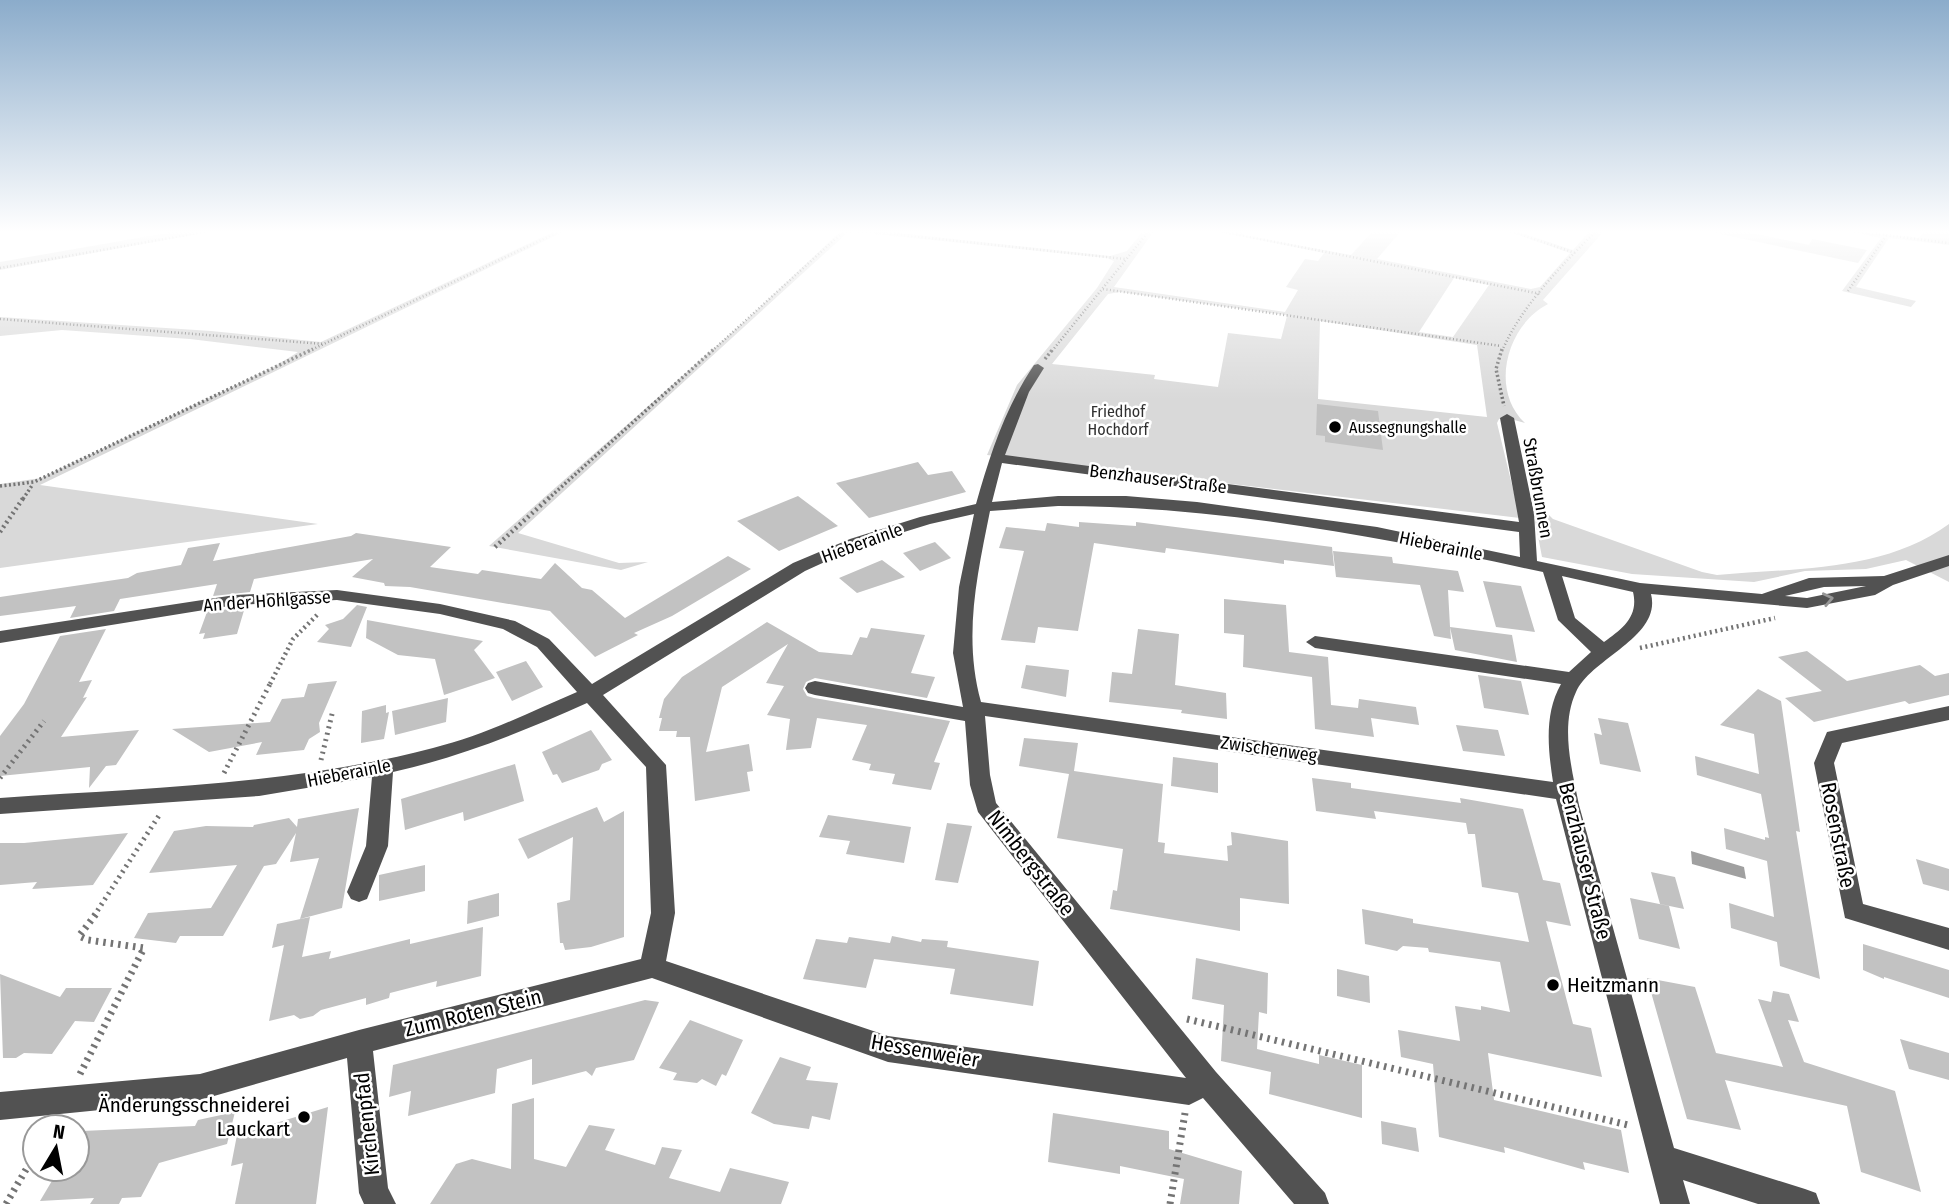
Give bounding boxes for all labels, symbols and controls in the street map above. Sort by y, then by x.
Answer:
park label: Friedhof Hochdorf [1088,402,1150,439]
place label: Aussegnungshalle [1349,418,1467,437]
marker: Aussegnungshalle [1327,419,1343,435]
street label: Straßbrunnen [1518,436,1558,540]
street label: Benzhauser Straße [1088,460,1228,498]
street label: Hieberainle [818,518,906,568]
street label: Hieberainle [1397,526,1485,566]
street label: An der Hohlgasse [203,586,332,616]
one-way arrow [1822,593,1834,608]
street label: Zwischenweg [1219,731,1319,767]
street label: Hieberainle [305,754,393,792]
street label: Benzhauser Straße [1553,780,1617,942]
street label: Rosenstraße [1815,780,1861,890]
street label: Nimbergstraße [982,805,1080,921]
place label: Heitzmann [1567,972,1659,998]
marker: Heitzmann [1545,977,1561,993]
street label: Zum Roten Stein [402,983,544,1043]
street label: Hessenweier [869,1029,982,1073]
street label: Kirchenpfad [349,1071,385,1177]
place label: Änderungsschneiderei Lauckart [99,1092,290,1142]
marker: Änderungsschneiderei Lauckart [296,1109,312,1125]
north arrow [21,1113,91,1183]
text: N [51,1119,66,1144]

